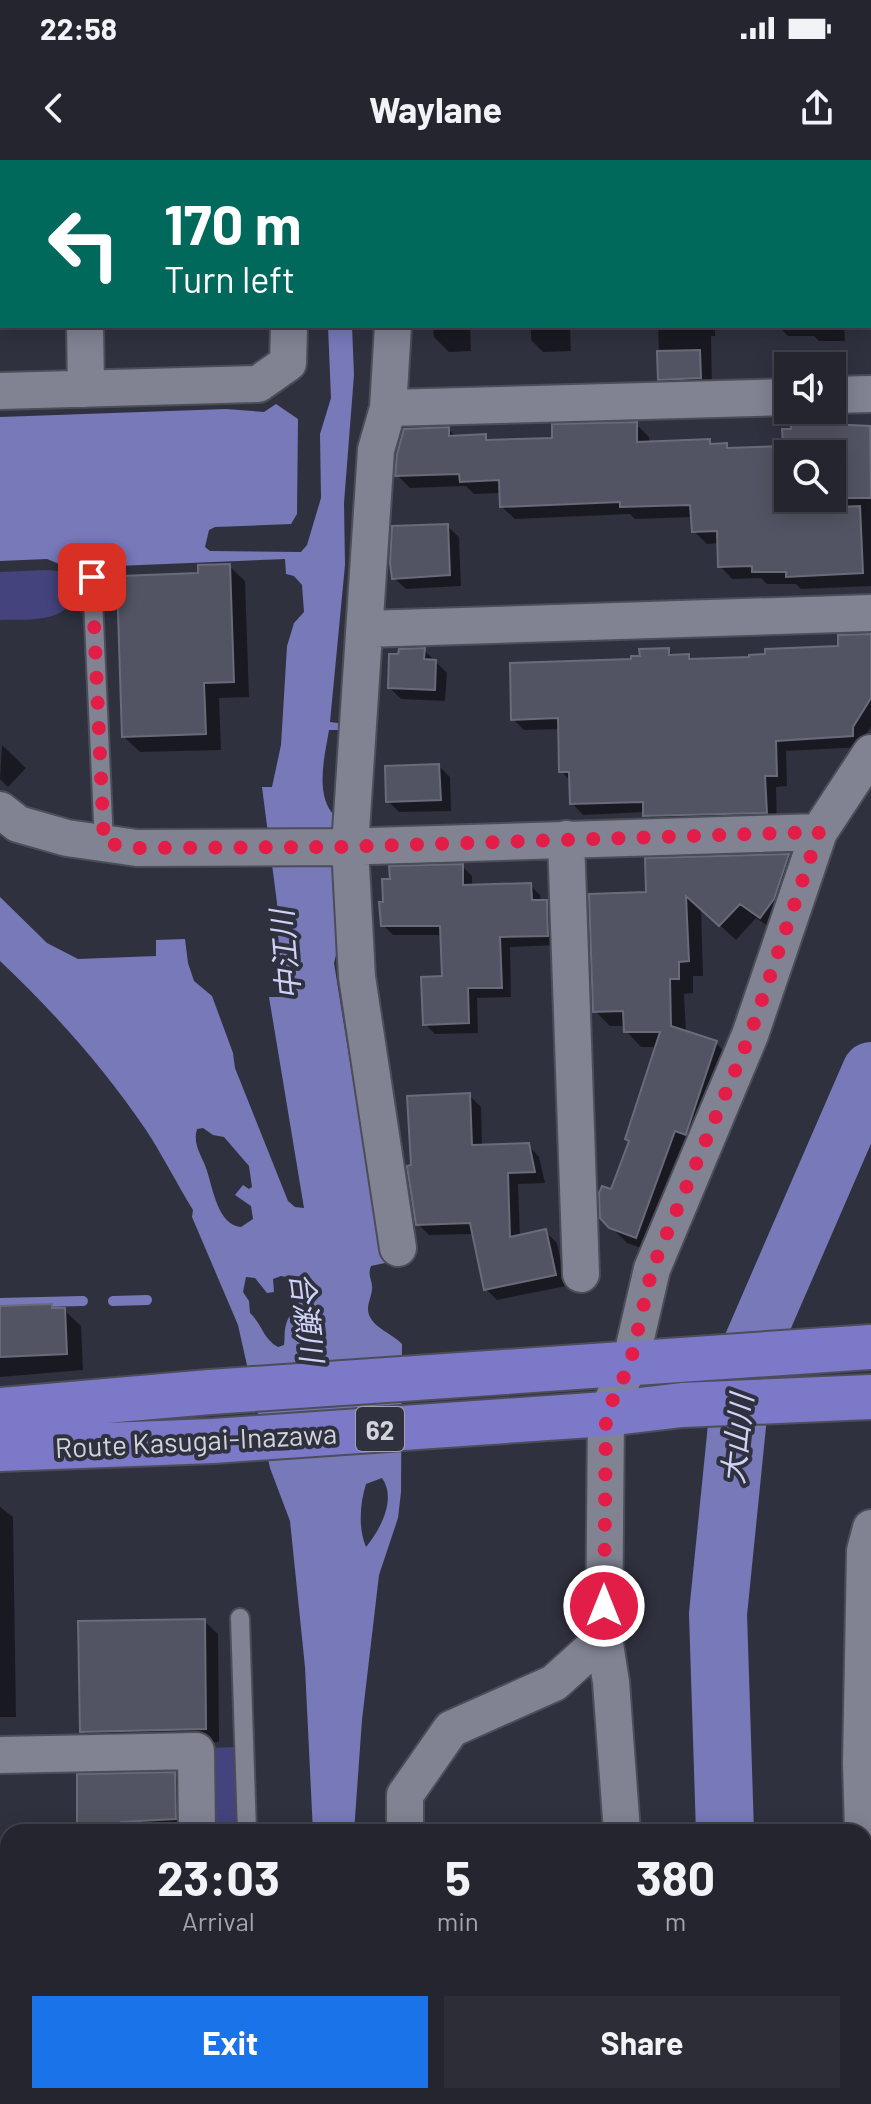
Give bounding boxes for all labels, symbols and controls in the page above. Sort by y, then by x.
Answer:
text: 22:58 [40,10,117,46]
icon: back [32,86,76,130]
icon: share [795,86,839,130]
text: Waylane [369,87,502,130]
text: 170 m [164,189,301,256]
icon: left [32,192,136,296]
text: Turn left [164,257,295,300]
map controls [774,352,846,512]
button: sound [774,352,846,424]
button: search [774,440,846,512]
pin [58,543,126,611]
icon: arrive [70,555,114,599]
water label: 中江川 [262,906,306,1001]
water label: 合瀬川 [285,1270,332,1367]
water label: 大山川 [713,1389,759,1486]
road number: 62 [356,1407,404,1451]
street label: Route Kasugai-Inazawa [54,1416,338,1464]
position arrow [562,1564,646,1648]
text: 23:03 [157,1848,280,1906]
text: 5 [445,1848,471,1906]
text: 380 [636,1848,715,1906]
text: Arrival [182,1905,255,1936]
text: min [437,1905,479,1936]
text: m [665,1905,686,1936]
button: Exit [32,1996,428,2088]
button: Share [444,1996,840,2088]

